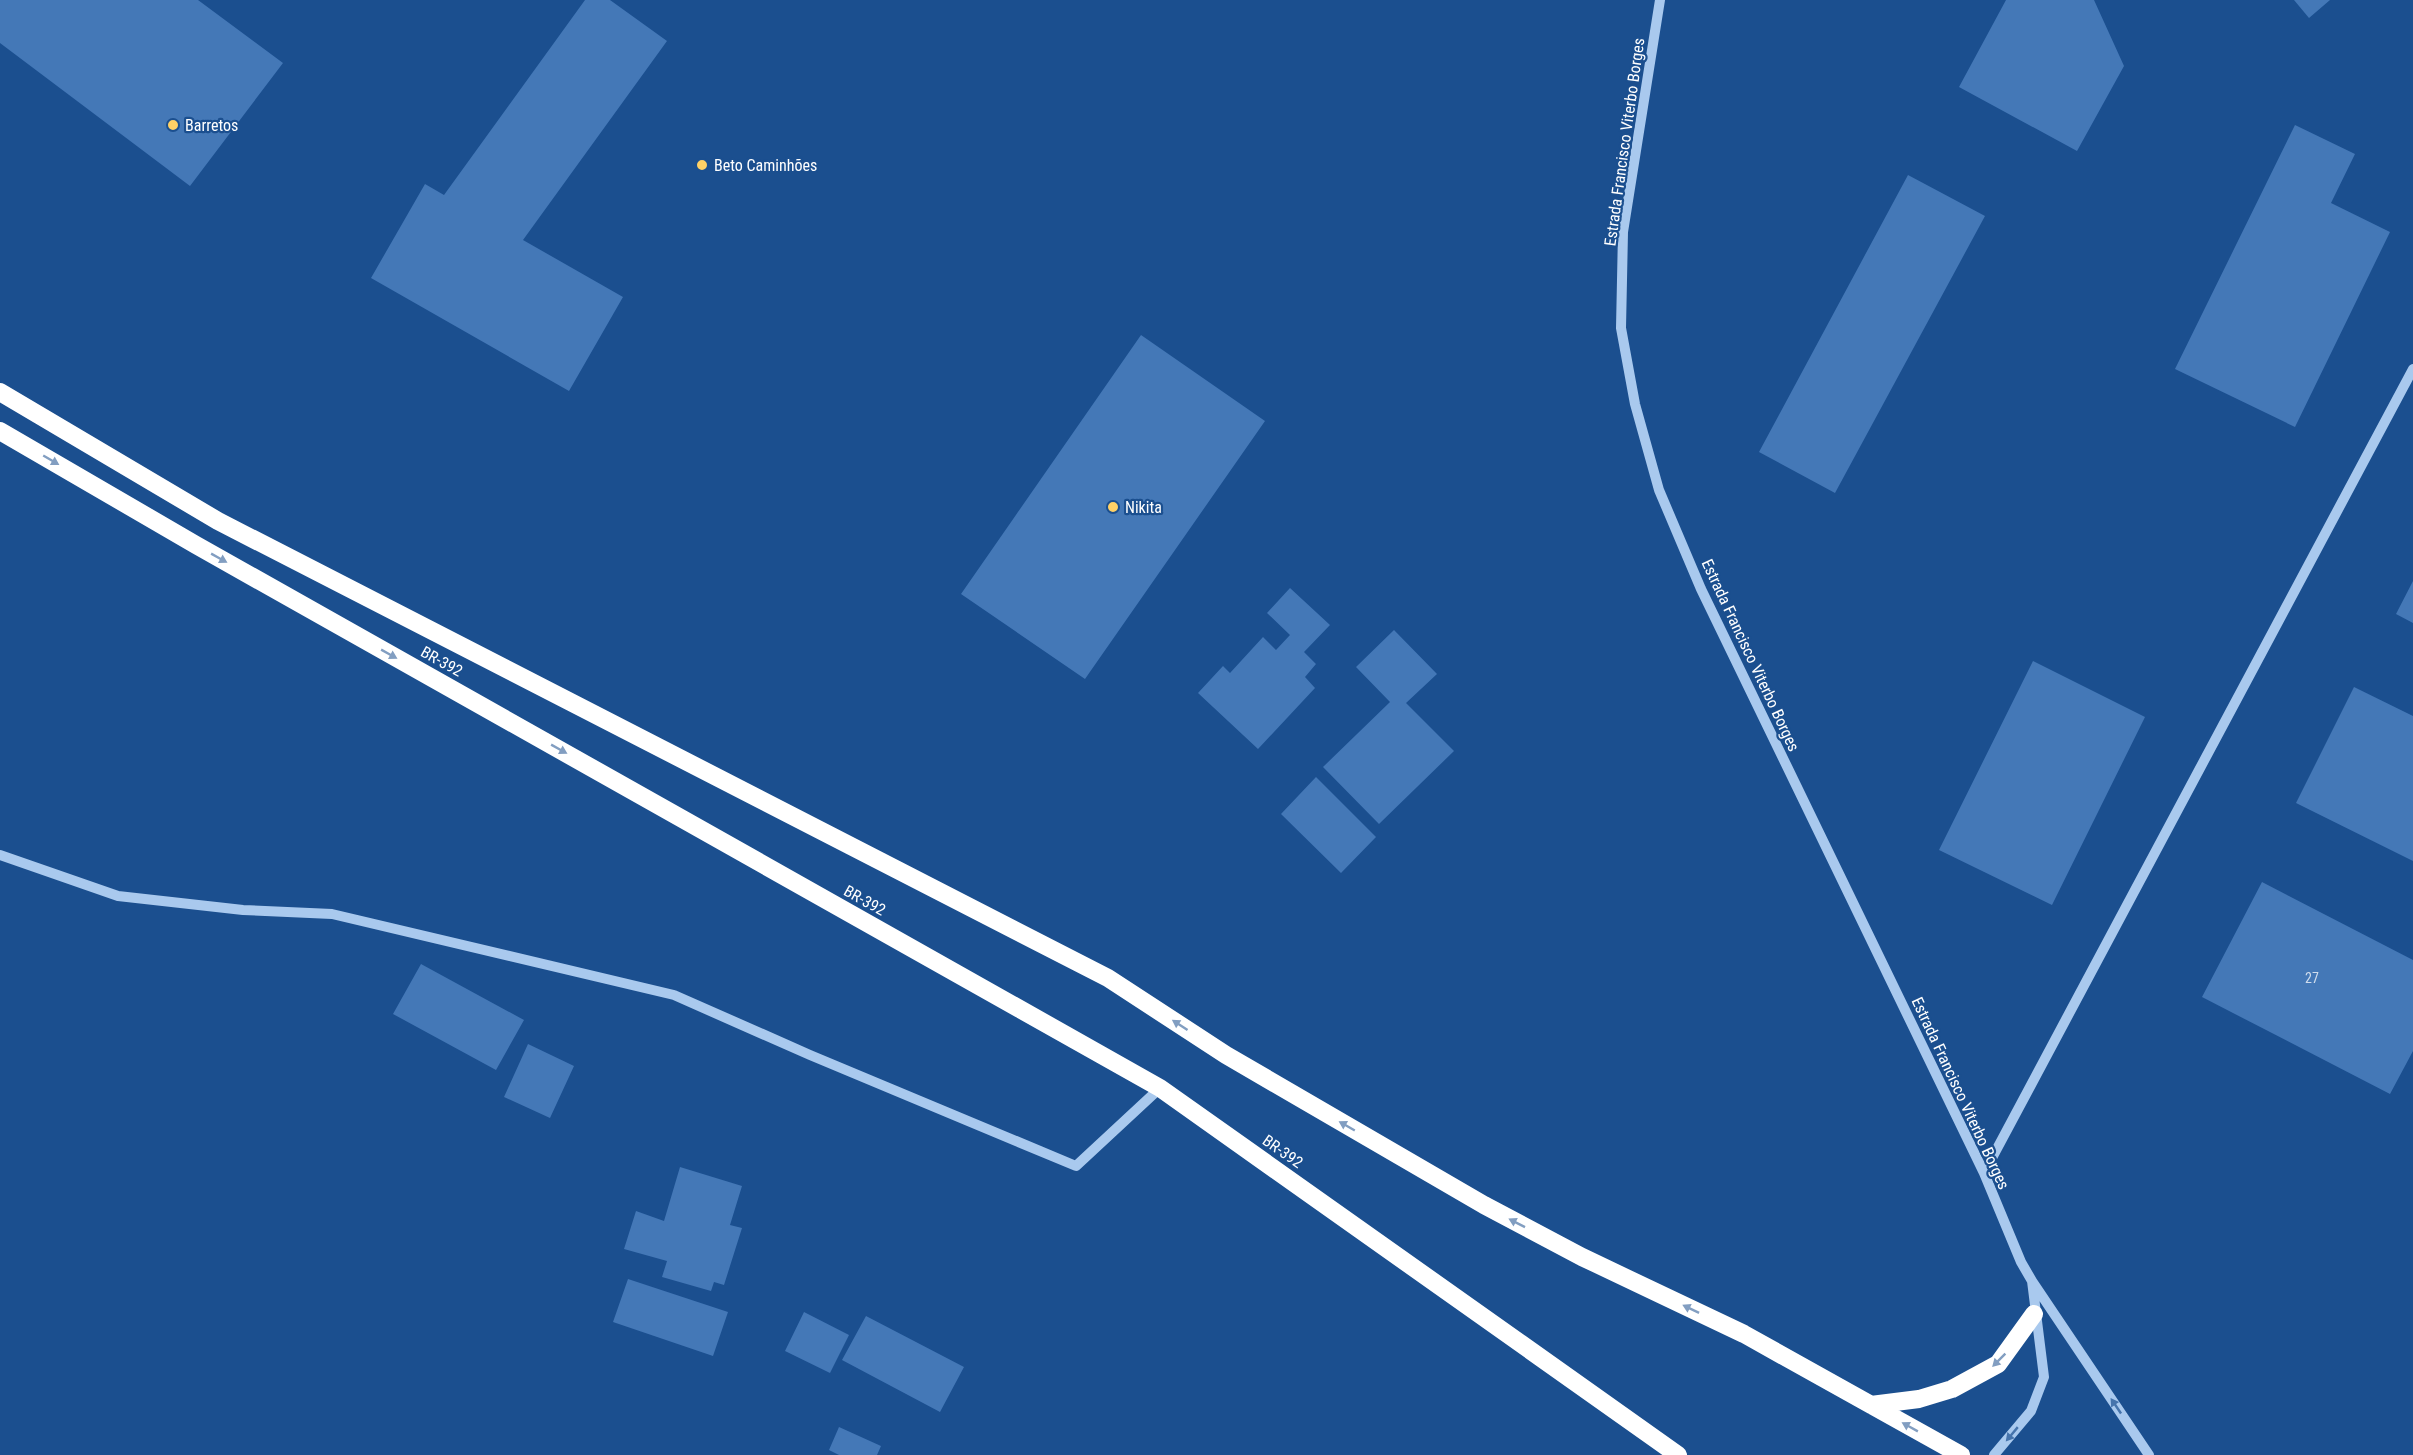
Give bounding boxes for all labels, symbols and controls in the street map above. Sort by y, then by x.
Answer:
street label: Estrada Francisco Viterbo Borges [1600,37,1649,247]
place label: Barretos [185,116,238,135]
marker: Barretos [166,118,180,132]
place label: Beto Caminhões [714,156,817,175]
marker: Beto Caminhões [695,158,709,172]
one-way arrow [43,455,60,465]
place label: Nikita [1125,498,1162,517]
marker: Nikita [1106,500,1120,514]
one-way arrow [211,553,228,563]
street label: Estrada Francisco Viterbo Borges [1698,556,1804,754]
street label: BR-392 [418,642,466,681]
one-way arrow [381,648,397,659]
one-way arrow [551,744,567,755]
street label: BR-392 [841,881,889,920]
house number: 27 [2305,970,2319,986]
street label: Estrada Francisco Viterbo Borges [1908,994,2014,1192]
one-way arrow [1172,1020,1189,1031]
one-way arrow [1338,1121,1355,1131]
street label: BR-392 [1259,1131,1307,1172]
one-way arrow [1508,1218,1525,1228]
one-way arrow [1683,1305,1700,1314]
one-way arrow [1992,1353,2006,1368]
one-way arrow [2110,1399,2122,1415]
one-way arrow [1901,1422,1918,1432]
one-way arrow [2006,1426,2019,1441]

